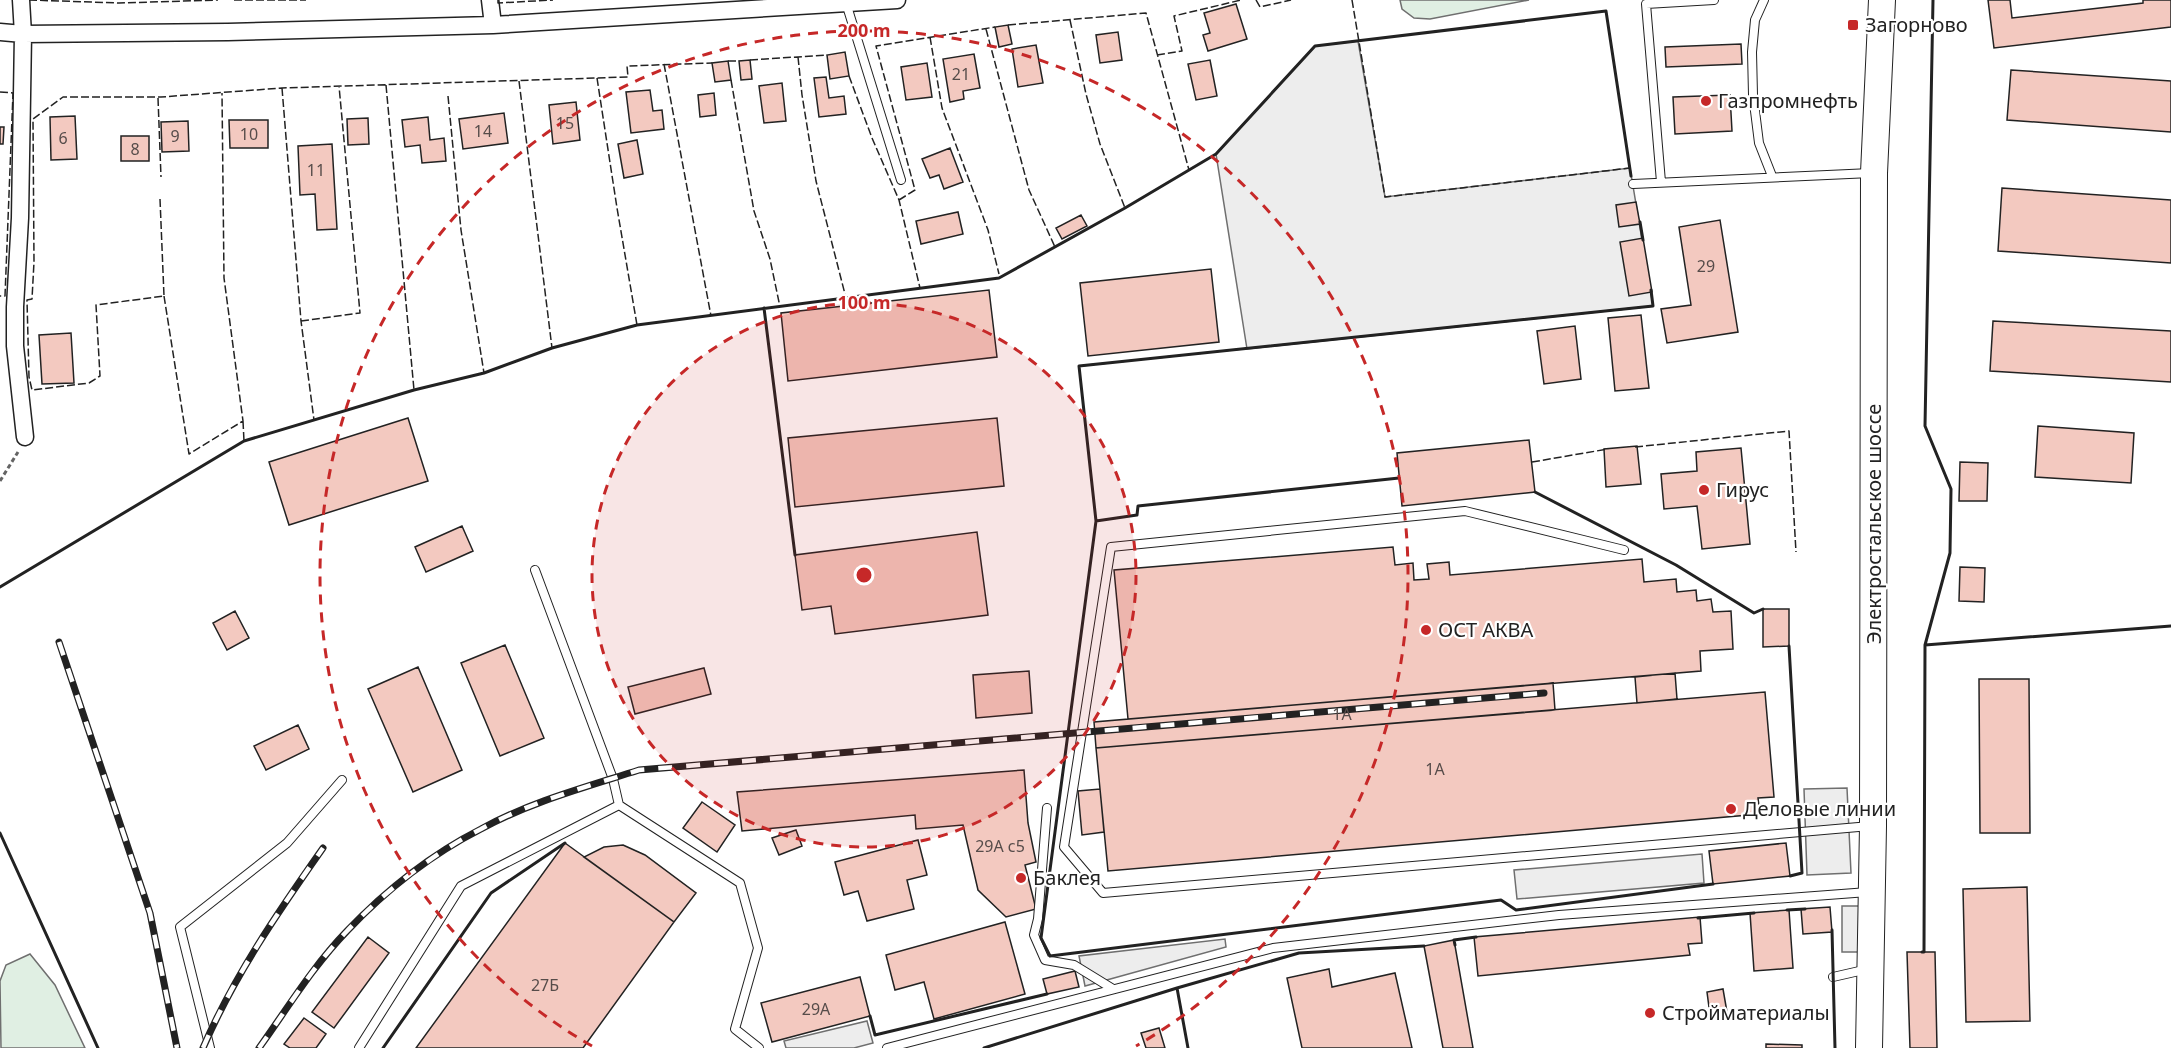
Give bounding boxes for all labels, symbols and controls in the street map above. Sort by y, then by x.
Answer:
place label: Загорново [1865,11,1968,38]
text: 200 m [837,18,891,42]
marker: Загорново [1846,18,1860,32]
house number: 21 [952,63,970,85]
place label: Газпромнефть [1718,87,1858,114]
marker: Газпромнефть [1699,94,1713,108]
house number: 15 [556,112,574,134]
house number: 14 [474,120,492,142]
house number: 10 [240,123,258,145]
house number: 9 [170,125,180,147]
house number: 6 [58,127,68,149]
house number: 8 [130,138,140,160]
house number: 11 [307,159,325,181]
house number: 29 [1697,255,1715,277]
text: 100 m [837,290,891,314]
street label: Электростальское шоссе [1860,404,1887,644]
place label: Гирус [1716,476,1769,503]
marker: Гирус [1697,483,1711,497]
centre of rings [854,565,874,585]
place label: ОСТ АКВА [1438,616,1534,643]
marker: ОСТ АКВА [1419,623,1433,637]
house number: 1А [1332,703,1352,725]
house number: 1А [1425,758,1445,780]
place label: Деловые линии [1743,795,1896,822]
marker: Деловые линии [1724,802,1738,816]
house number: 29А с5 [975,835,1025,857]
place label: Баклея [1033,864,1101,891]
marker: Баклея [1014,871,1028,885]
house number: 27Б [531,974,559,996]
house number: 29А [802,998,831,1020]
place label: Стройматериалы [1662,999,1830,1026]
marker: Стройматериалы [1643,1006,1657,1020]

